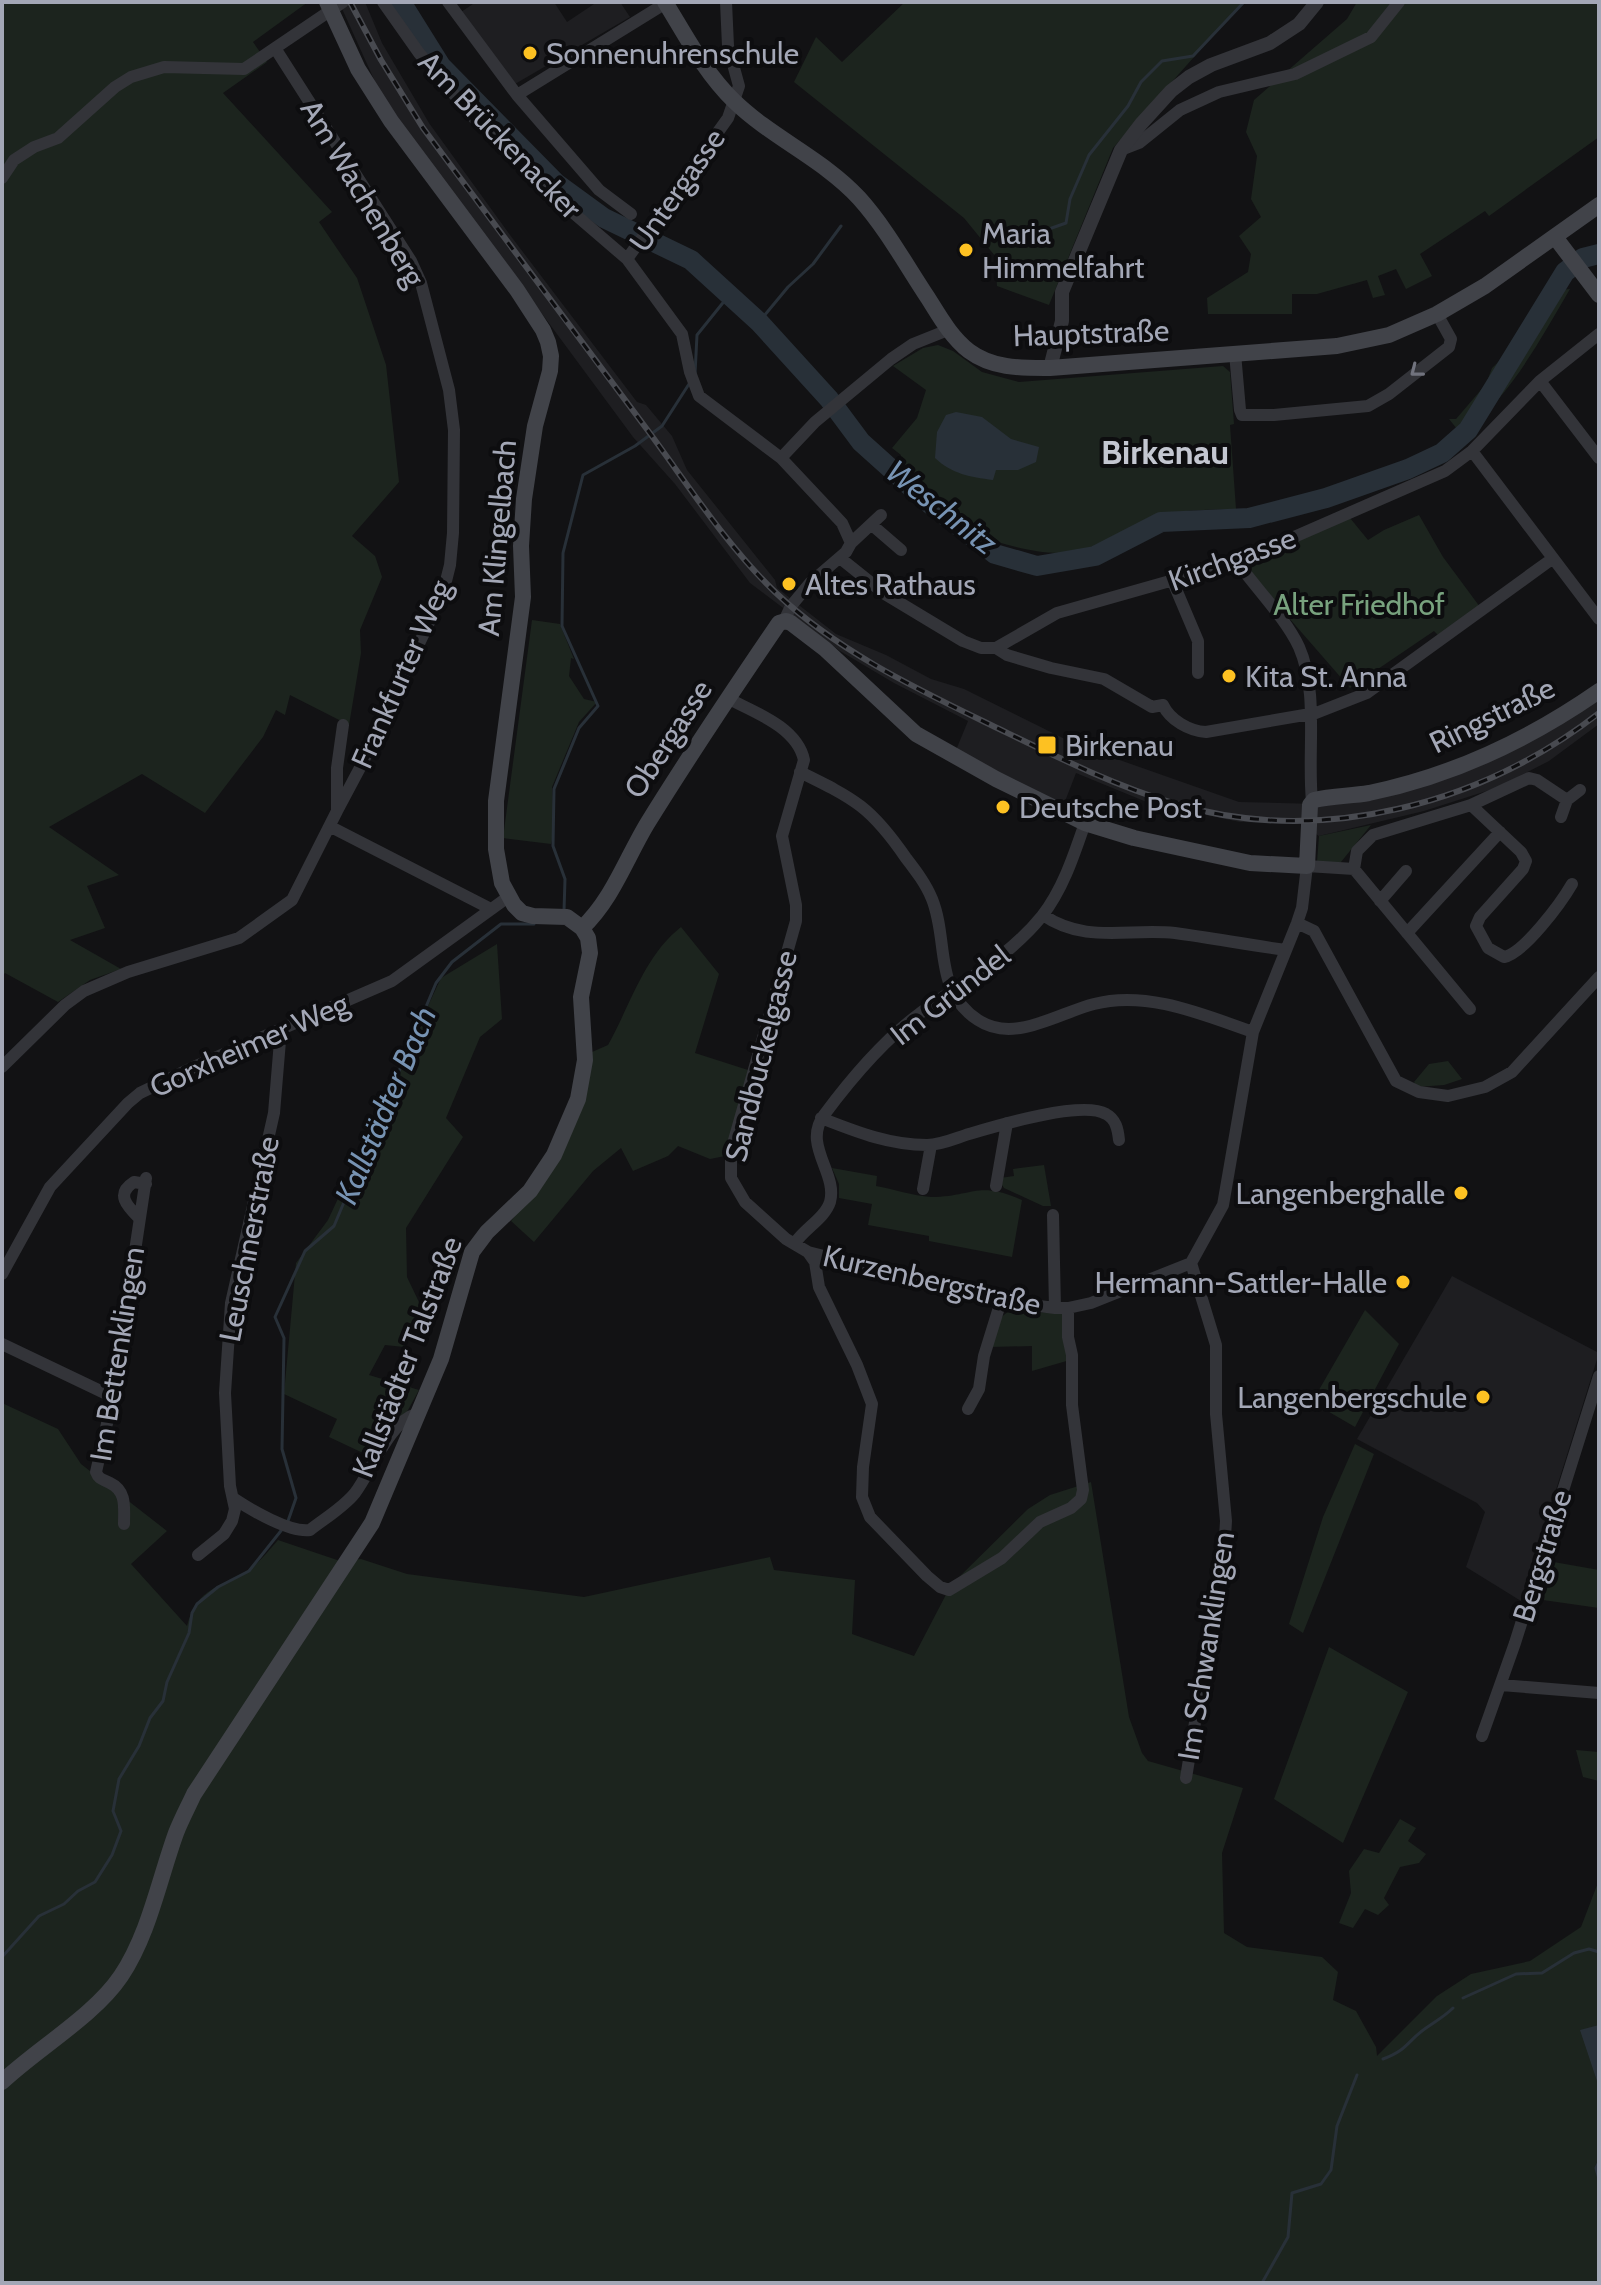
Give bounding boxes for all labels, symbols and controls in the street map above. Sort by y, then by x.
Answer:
place label: Sonnenuhrenschule [546,35,799,72]
street label: Am Brückenacker [411,44,590,227]
marker: Sonnenuhrenschule [521,44,539,62]
street label: Am Wachenberg [293,93,434,294]
street label: Untergasse [621,121,733,259]
place label: Maria Himmelfahrt [982,215,1144,286]
marker: Maria Himmelfahrt [957,241,975,259]
street label: Hauptstraße [1012,312,1170,354]
one-way arrow [1411,361,1425,376]
district label: Birkenau [1101,431,1229,473]
street label: Am Klingelbach [470,438,524,638]
water label: Weschnitz [878,451,1007,563]
street label: Kirchgasse [1163,519,1301,599]
place label: Altes Rathaus [805,566,976,603]
street label: Frankfurter Weg [343,573,459,774]
marker: Altes Rathaus [780,575,798,593]
park label: Alter Friedhof [1273,586,1445,623]
place label: Kita St. Anna [1245,658,1408,695]
marker: Kita St. Anna [1220,667,1238,685]
street label: Ringstraße [1423,669,1561,761]
street label: Obergasse [616,673,720,805]
place label: Birkenau [1065,727,1174,764]
marker: Birkenau [1036,734,1058,756]
place label: Deutsche Post [1019,789,1202,826]
marker: Deutsche Post [994,798,1012,816]
street label: Im Gründel [883,937,1017,1053]
street label: Sandbuckelgasse [717,947,805,1165]
street label: Gorxheimer Weg [144,984,355,1105]
water label: Kallstädter Bach [326,1000,444,1210]
street label: Leuschnerstraße [211,1133,287,1345]
place label: Langenberghalle [1235,1175,1445,1212]
marker: Langenberghalle [1452,1184,1470,1202]
street label: Kallstädter Talstraße [344,1231,470,1483]
street label: Kurzenbergstraße [820,1237,1044,1323]
street label: Im Bettenklingen [82,1244,152,1464]
place label: Hermann-Sattler-Halle [1094,1264,1387,1301]
marker: Hermann-Sattler-Halle [1394,1273,1412,1291]
place label: Langenbergschule [1237,1379,1467,1416]
marker: Langenbergschule [1474,1388,1492,1406]
street label: Bergstraße [1504,1485,1580,1627]
street label: Im Schwanklingen [1170,1529,1242,1763]

